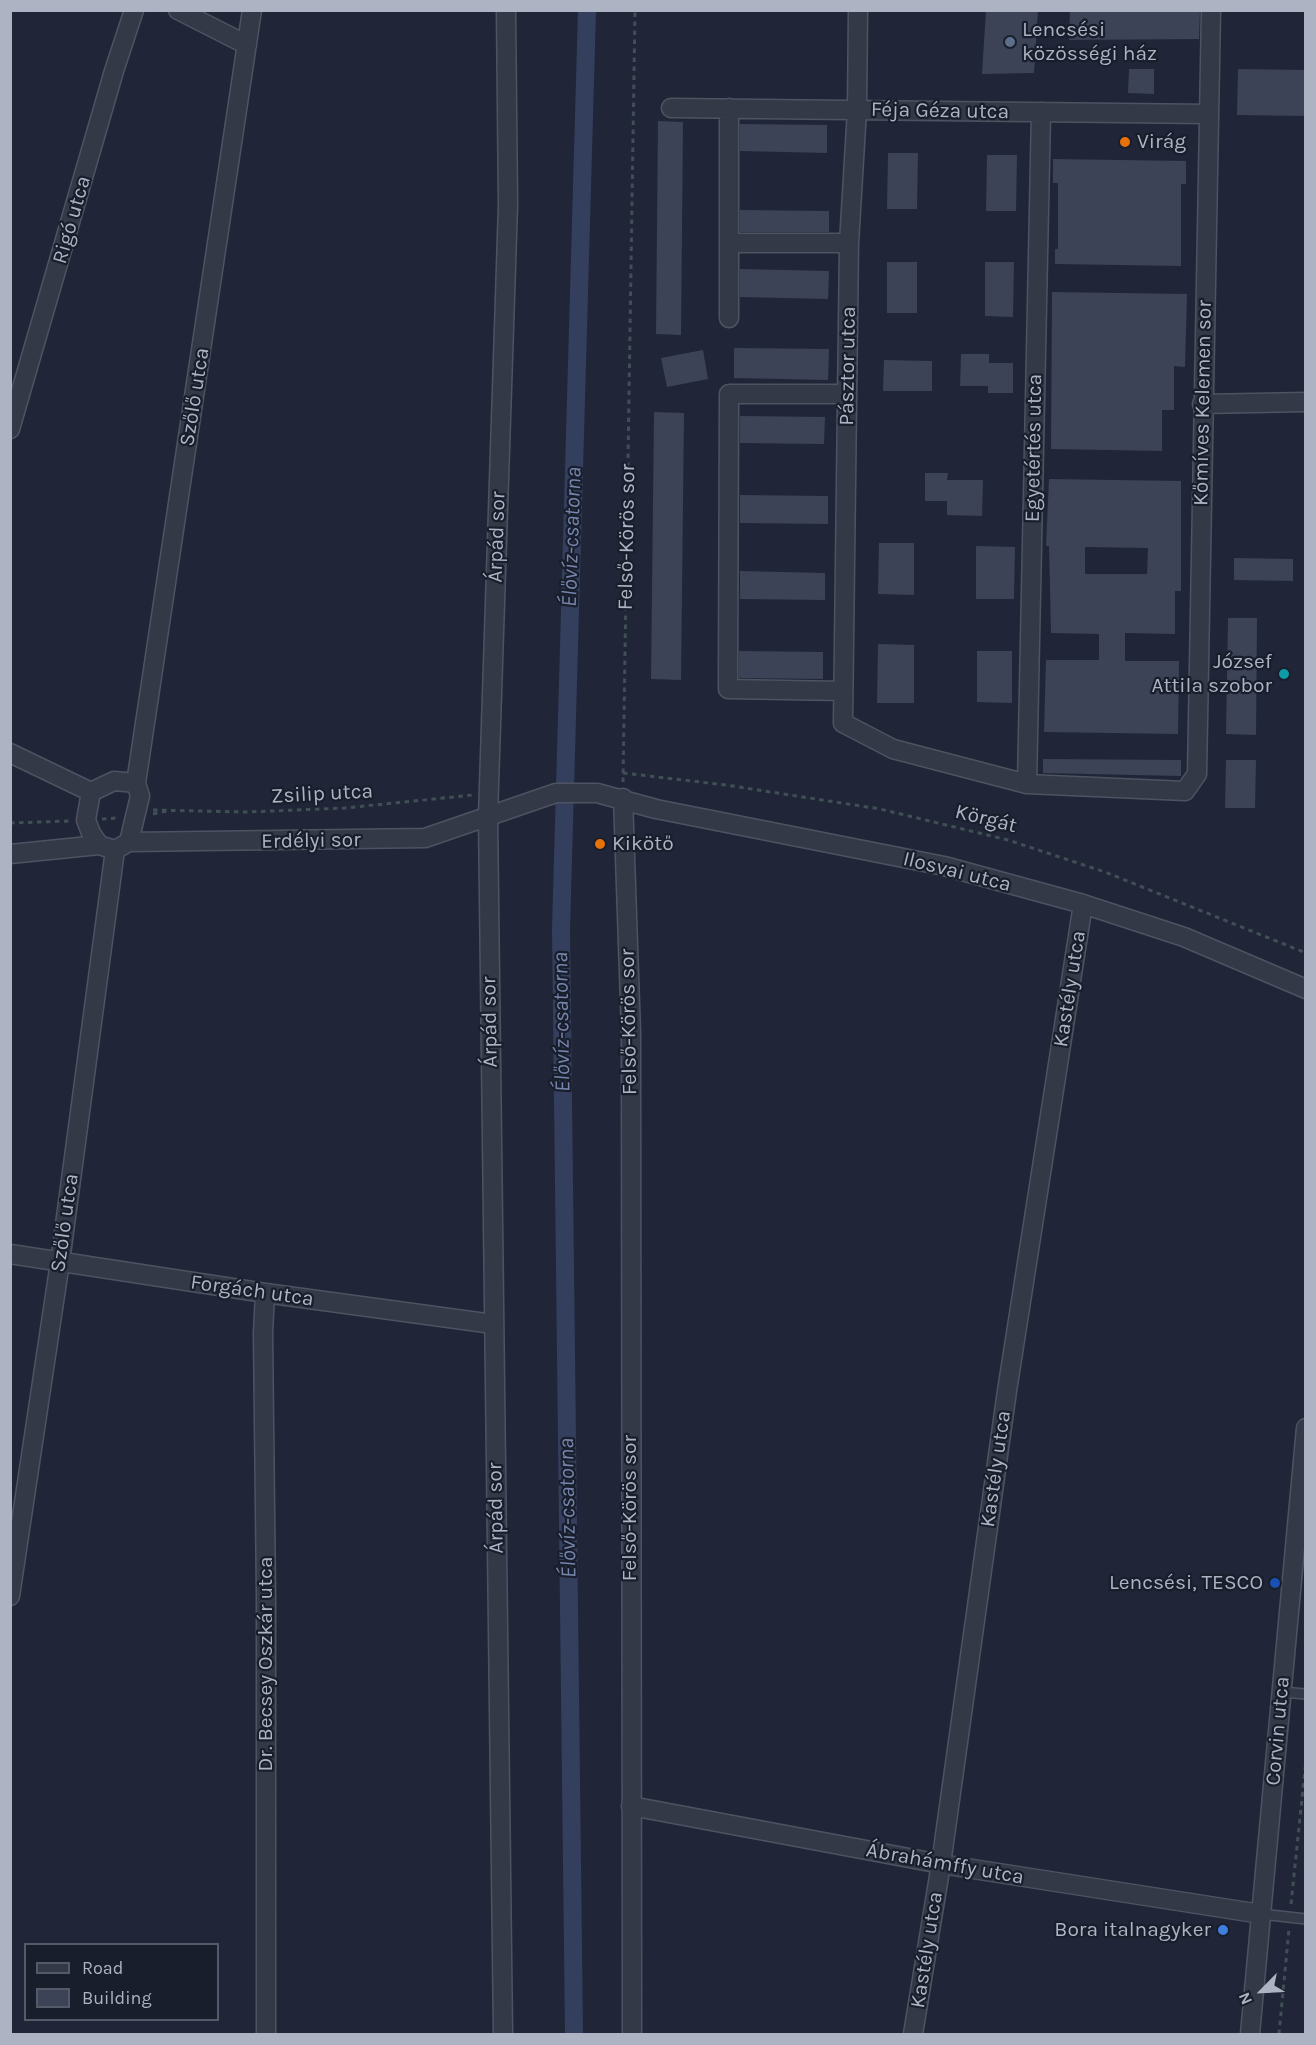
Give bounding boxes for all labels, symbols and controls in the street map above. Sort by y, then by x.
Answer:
place label: Lencsési közösségi ház [1022,17,1157,67]
marker: Lencsési közösségi ház [1003,35,1017,49]
street label: Féja Géza utca [871,97,1009,125]
place label: Virág [1137,129,1186,155]
marker: Virág [1118,135,1132,149]
street label: Rigó utca [47,173,97,267]
street label: Kőmíves Kelemen sor [1189,300,1217,506]
street label: Pásztor utca [834,306,862,426]
street label: Szőlő utca [175,346,215,448]
street label: Egyetértés utca [1020,374,1048,522]
street label: Felső-Körös sor [613,464,641,610]
water label: Élővíz-csatorna [556,467,588,607]
street label: Árpád sor [483,491,511,583]
place label: József Attila szobor [1151,649,1272,699]
marker: József Attila szobor [1277,667,1291,681]
street label: Zsilip utca [270,779,374,809]
street label: Körgát [952,799,1020,839]
street label: Erdélyi sor [261,828,361,854]
place label: Kikötő [612,831,674,857]
marker: Kikötő [593,837,607,851]
street label: Ilosvai utca [900,846,1014,898]
street label: Kastély utca [1048,929,1092,1049]
street label: Felső-Körös sor [615,949,643,1095]
water label: Élővíz-csatorna [548,952,576,1092]
street label: Árpád sor [477,976,503,1068]
street label: Szőlő utca [46,1172,84,1274]
street label: Forgách utca [189,1270,315,1312]
street label: Kastély utca [975,1409,1017,1529]
street label: Felső-Körös sor [617,1435,643,1581]
water label: Élővíz-csatorna [554,1438,582,1578]
street label: Árpád sor [483,1462,509,1554]
street label: Dr. Becsey Oszkár utca [253,1557,279,1771]
place label: Lencsési, TESCO [1109,1570,1263,1596]
marker: Lencsési, TESCO [1268,1576,1282,1590]
street label: Corvin utca [1261,1675,1295,1787]
street label: Ábrahámffy utca [864,1838,1026,1890]
street label: Kastély utca [905,1890,949,2010]
place label: Bora italnagyker [1054,1917,1211,1943]
marker: Bora italnagyker [1216,1923,1230,1937]
legend [24,1943,219,2021]
text: Road [82,1957,123,1979]
north arrow [1232,1961,1292,2021]
text: Building [82,1987,152,2009]
text: N [1234,1989,1256,2008]

